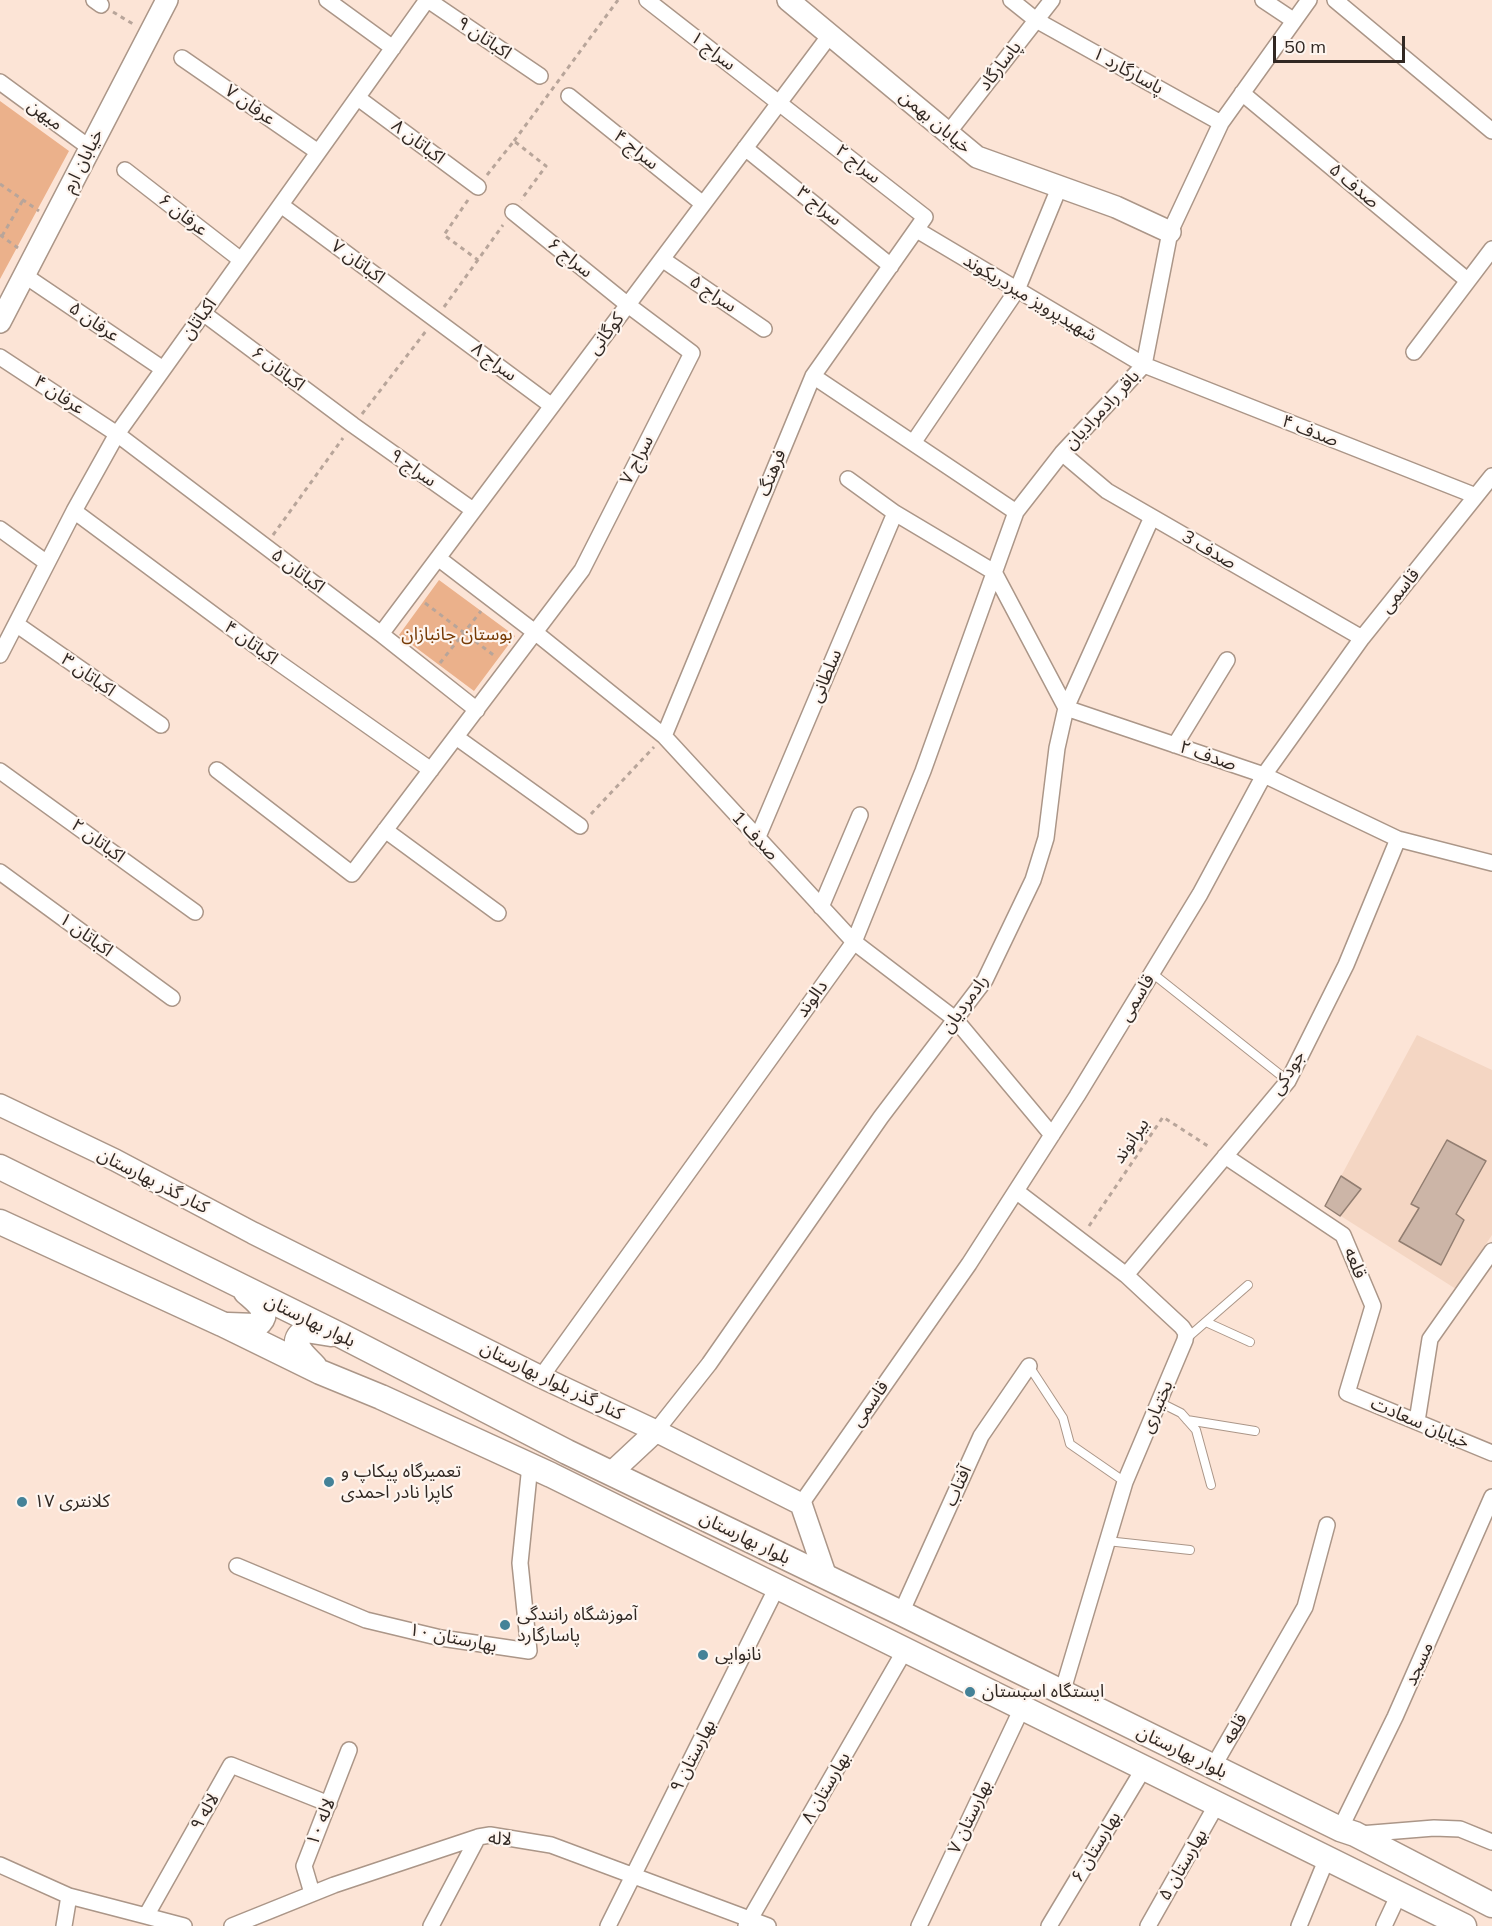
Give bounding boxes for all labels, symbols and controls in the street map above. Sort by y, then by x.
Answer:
street label: اکباتان ۹ [453,12,515,64]
scale bar [1276,24,1408,62]
street label: سراج ۱ [686,27,740,75]
text: 50 m [1284,35,1326,58]
street label: پاسارگاد [974,37,1026,95]
street label: پاسارگارد ۱ [1089,43,1167,99]
street label: عرفان ۷ [221,80,279,130]
street label: خیابان بهمن [895,86,975,158]
street label: میهن [23,95,67,135]
street label: اکباتان ۸ [387,115,449,169]
street label: سراج ۴ [609,125,663,175]
street label: خیابان ارم [58,126,108,196]
street label: سراج ۲ [831,140,885,188]
street label: صدف ۵ [1325,159,1383,213]
street label: سراج ۳ [792,181,846,231]
street label: عرفان ۶ [154,189,212,241]
street label: سراج ۶ [543,233,597,283]
street label: اکباتان ۷ [327,235,389,289]
street label: شهیدپرویز میردریکوند [959,250,1101,346]
street label: سراج ۵ [686,271,740,317]
street label: اکباتان [177,294,221,344]
street label: عرفان ۵ [65,297,123,347]
street label: کوگانی [583,309,629,359]
street label: سراج ۸ [467,338,521,386]
street label: اکباتان ۶ [247,342,309,396]
street label: باقر رادمرادیان [1060,366,1144,454]
street label: عرفان ۴ [30,371,88,419]
street label: صدف ۴ [1279,410,1341,452]
street label: سراج ۷ [616,432,658,488]
street label: سراج ۹ [386,444,440,492]
street label: فرهنگ [753,446,791,500]
street label: صدف 3 [1178,526,1240,574]
street label: اکباتان ۵ [267,544,329,598]
street label: قاسمی [1376,564,1424,618]
street label: اکباتان ۴ [220,616,282,670]
park label: بوستان جانبازان [401,624,513,646]
street label: سلطانی [805,646,847,706]
street label: اکباتان ۳ [57,649,119,701]
street label: صدف ۲ [1177,736,1239,776]
street label: صدف 1 [727,807,783,865]
street label: اکباتان ۲ [67,814,129,868]
street label: اکباتان ۱ [55,908,117,962]
street label: رادمردیان [937,971,993,1037]
street label: قاسمی [1115,971,1159,1025]
street label: دالوند [791,976,833,1022]
street label: جودکی [1266,1047,1310,1099]
street label: بیرانوند [1108,1114,1154,1168]
street label: کنار گذر بهارستان [94,1144,212,1218]
street label: قلعه [1339,1244,1371,1282]
street label: بلوار بهارستان [261,1290,359,1352]
street label: کنار گذر بلوار بهارستان [477,1337,627,1425]
street label: قاسمی [847,1377,893,1431]
street label: بختیاری [1136,1377,1178,1437]
street label: خیابان سعادت [1368,1393,1472,1453]
place label: تعمیرگاه پیکاپ و کاپرا نادر احمدی [341,1461,461,1504]
street label: آفتاب [940,1462,976,1510]
marker: تعمیرگاه پیکاپ و کاپرا نادر احمدی [322,1475,336,1489]
place label: کلانتری ۱۷ [34,1491,110,1513]
marker: کلانتری ۱۷ [15,1495,29,1509]
street label: بلوار بهارستان [696,1507,794,1569]
place label: آموزشگاه رانندگی پاسارگارد [517,1604,637,1646]
marker: آموزشگاه رانندگی پاسارگارد [498,1618,512,1632]
street label: بهارستان ۱۰ [407,1619,499,1657]
street label: مسجد [1400,1639,1438,1689]
place label: نانوایی [715,1644,761,1666]
marker: نانوایی [696,1648,710,1662]
place label: ایستگاه اسبستان [982,1681,1104,1703]
marker: ایستگاه اسبستان [963,1685,977,1699]
street label: قلعه [1218,1710,1252,1748]
street label: بهارستان ۹ [666,1716,720,1796]
street label: بلوار بهارستان [1133,1721,1231,1783]
street label: بهارستان ۸ [797,1749,855,1827]
street label: بهارستان ۷ [944,1777,996,1857]
street label: لاله ۹ [186,1790,224,1834]
street label: لاله ۱۰ [302,1795,340,1849]
street label: بهارستان ۶ [1066,1808,1126,1886]
street label: بهارستان ۵ [1154,1826,1212,1904]
street label: لاله [487,1827,513,1851]

